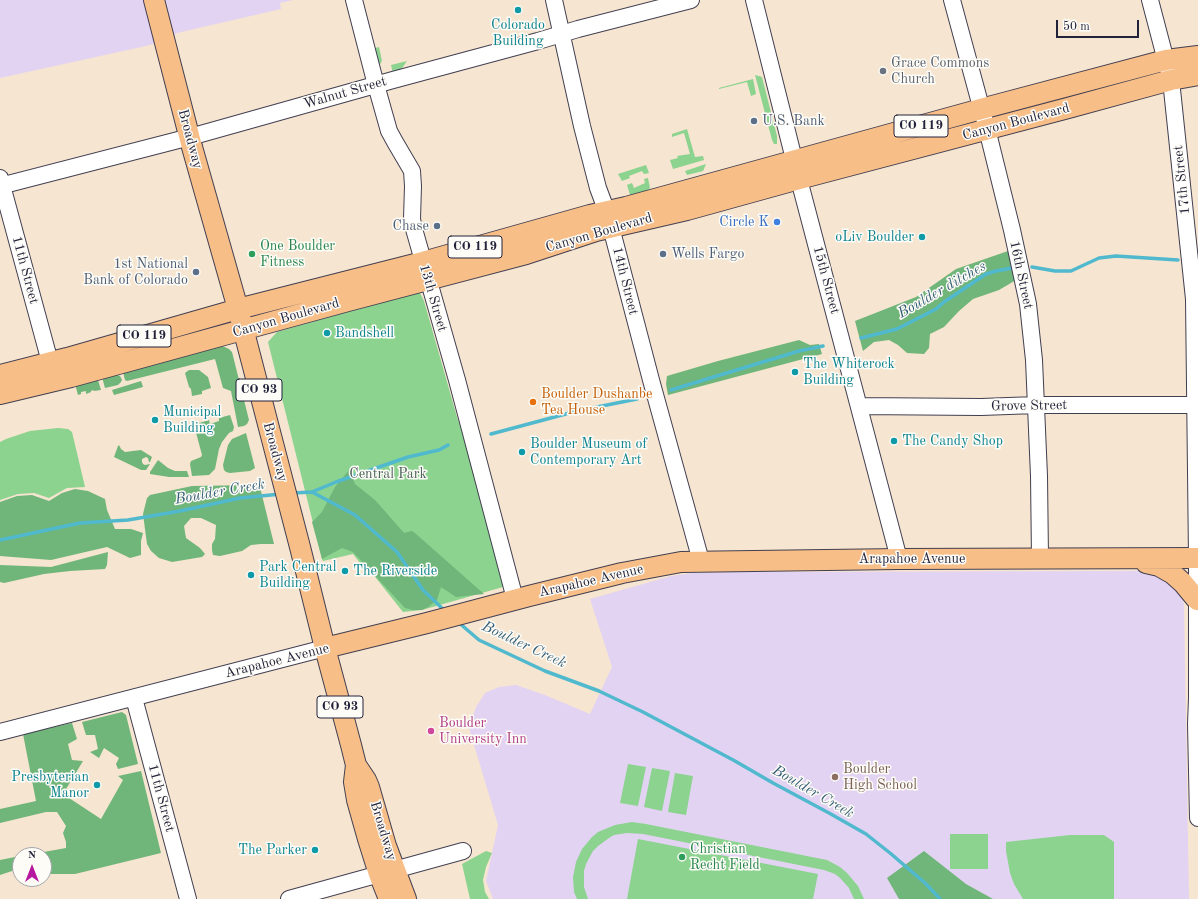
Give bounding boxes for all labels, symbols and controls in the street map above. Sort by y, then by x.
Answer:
marker: Colorado Building [513,5,523,15]
scale bar [1058,12,1141,38]
place label: Colorado Building [491,17,545,50]
text: 50 m [1063,21,1090,33]
place label: Grace Commons Church [891,55,989,88]
marker: Grace Commons Church [878,66,888,76]
street label: Walnut Street [302,73,388,113]
street label: Canyon Boulevard [961,100,1071,144]
street label: Broadway [174,107,206,171]
place label: U.S. Bank [762,113,825,129]
road number: CO 119 [894,115,948,137]
marker: U.S. Bank [749,116,759,126]
street label: 17th Street [1170,144,1194,216]
street label: Canyon Boulevard [544,210,654,256]
place label: Circle K [719,214,769,230]
marker: Circle K [772,217,782,227]
place label: Chase [393,218,429,234]
marker: Chase [432,221,442,231]
place label: oLiv Boulder [835,229,914,245]
marker: oLiv Boulder [917,232,927,242]
street label: 11th Street [8,234,42,306]
road number: CO 119 [448,236,502,258]
place label: One Boulder Fitness [260,238,335,270]
street label: 16th Street [1006,239,1036,311]
street label: 15th Street [809,244,843,316]
street label: 14th Street [608,245,642,317]
place label: Wells Fargo [671,246,744,262]
marker: One Boulder Fitness [247,249,257,259]
marker: Wells Fargo [658,249,668,259]
place label: 1st National Bank of Colorado [83,256,188,288]
water label: Boulder ditches [895,257,989,323]
street label: 13th Street [415,262,451,334]
marker: 1st National Bank of Colorado [191,267,201,277]
street label: Canyon Boulevard [231,295,341,341]
road number: CO 119 [117,325,171,347]
place label: Bandshell [335,325,394,341]
marker: Bandshell [322,328,332,338]
place label: The Whiterock Building [803,356,895,388]
marker: The Whiterock Building [790,367,800,377]
road number: CO 93 [236,379,282,401]
place label: Boulder Dushanbe Tea House [541,386,652,418]
marker: Boulder Dushanbe Tea House [528,397,538,407]
street label: Grove Street [991,397,1067,415]
place label: Municipal Building [163,404,221,436]
marker: Municipal Building [150,415,160,425]
street label: Broadway [259,420,291,484]
place label: The Candy Shop [902,433,1003,449]
place label: Boulder Museum of Contemporary Art [530,436,647,468]
marker: The Candy Shop [889,436,899,446]
marker: Boulder Museum of Contemporary Art [517,447,527,457]
park label: Central Park [349,466,427,482]
water label: Boulder Creek [174,475,266,509]
street label: Arapahoe Avenue [859,551,965,567]
place label: Park Central Building [259,559,336,592]
street label: Arapahoe Avenue [537,561,645,601]
place label: The Riverside [353,563,437,579]
marker: The Riverside [340,566,350,576]
marker: Park Central Building [246,570,256,580]
water label: Boulder Creek [479,618,569,672]
street label: Arapahoe Avenue [223,640,331,682]
road number: CO 93 [317,696,363,718]
place label: Boulder University Inn [439,715,527,748]
marker: Boulder University Inn [426,726,436,736]
water label: Boulder Creek [769,761,857,823]
place label: Boulder High School [843,761,917,794]
street label: 11th Street [144,762,178,834]
place label: Presbyterian Manor [11,769,89,802]
marker: Boulder High School [830,772,840,782]
marker: Presbyterian Manor [92,780,102,790]
street label: Broadway [366,799,400,863]
place label: Christian Recht Field [690,841,760,874]
place label: The Parker [238,842,307,858]
marker: The Parker [310,845,320,855]
north arrow [12,847,52,887]
text: N [28,850,36,861]
marker: Christian Recht Field [677,852,687,862]

